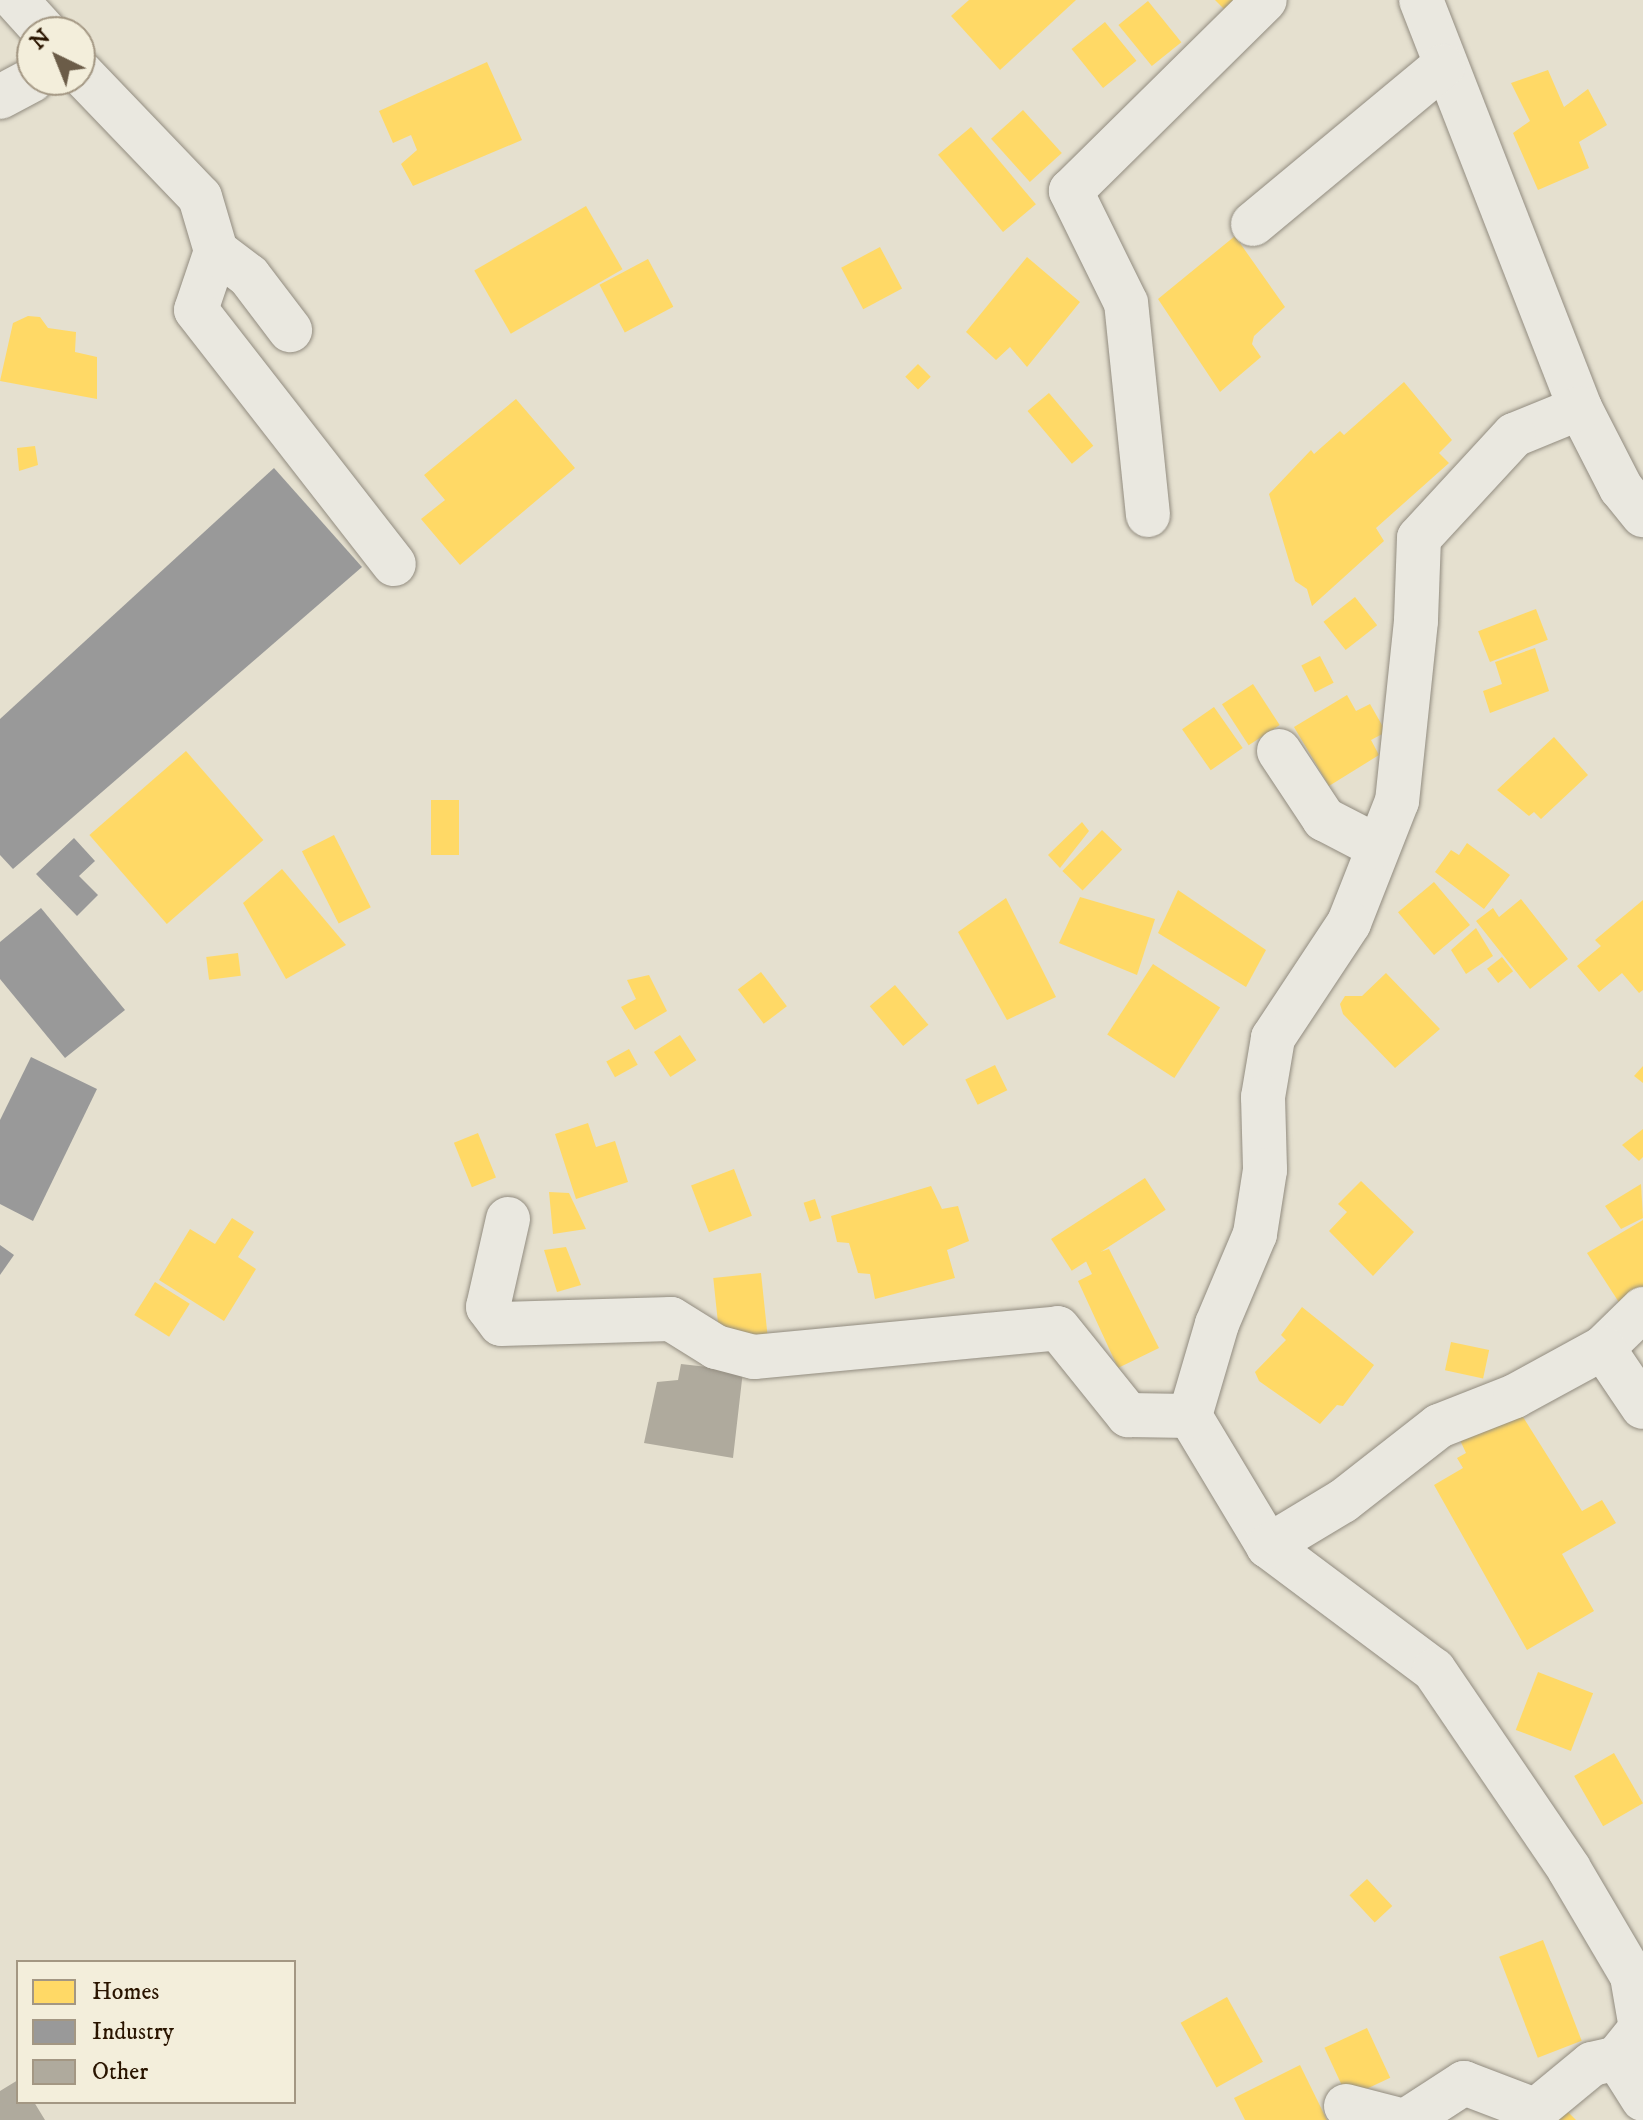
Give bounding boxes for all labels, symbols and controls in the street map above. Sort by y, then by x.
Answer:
north arrow [16,16,96,96]
text: N [25,24,56,56]
legend [16,1960,296,2104]
text: Homes [92,1977,159,2007]
text: Industry [92,2017,174,2047]
text: Other [92,2057,148,2087]

